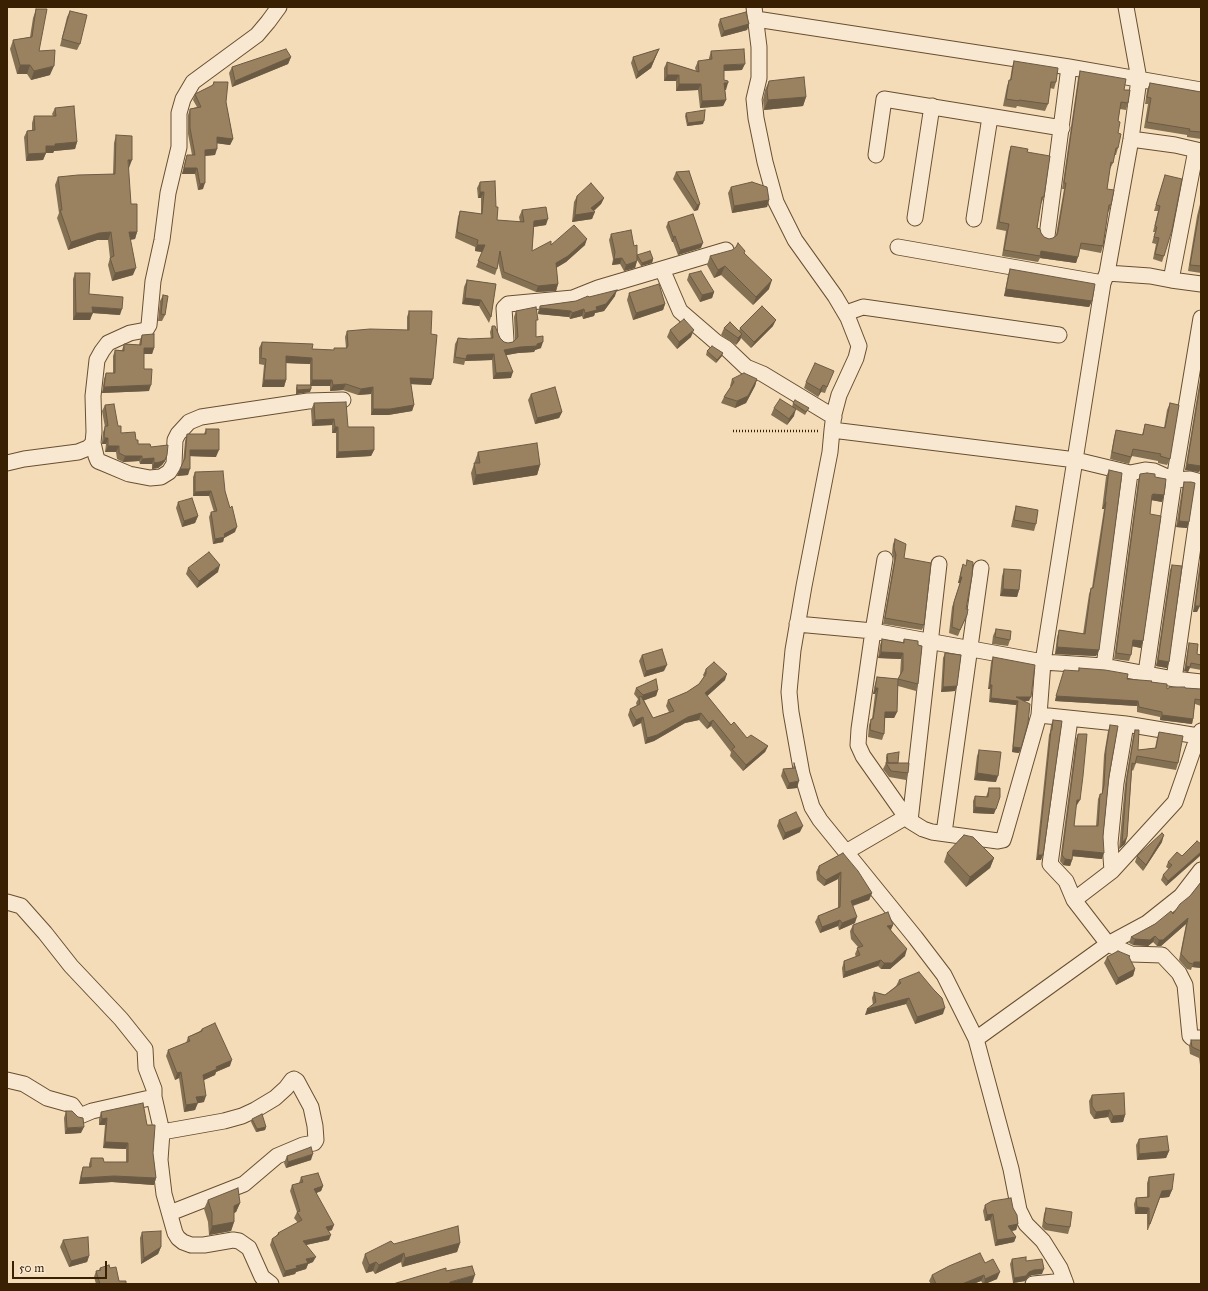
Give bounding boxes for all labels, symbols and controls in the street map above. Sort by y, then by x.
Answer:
scale bar [14,1253,109,1279]
text: 50 m [19,1261,44,1275]

